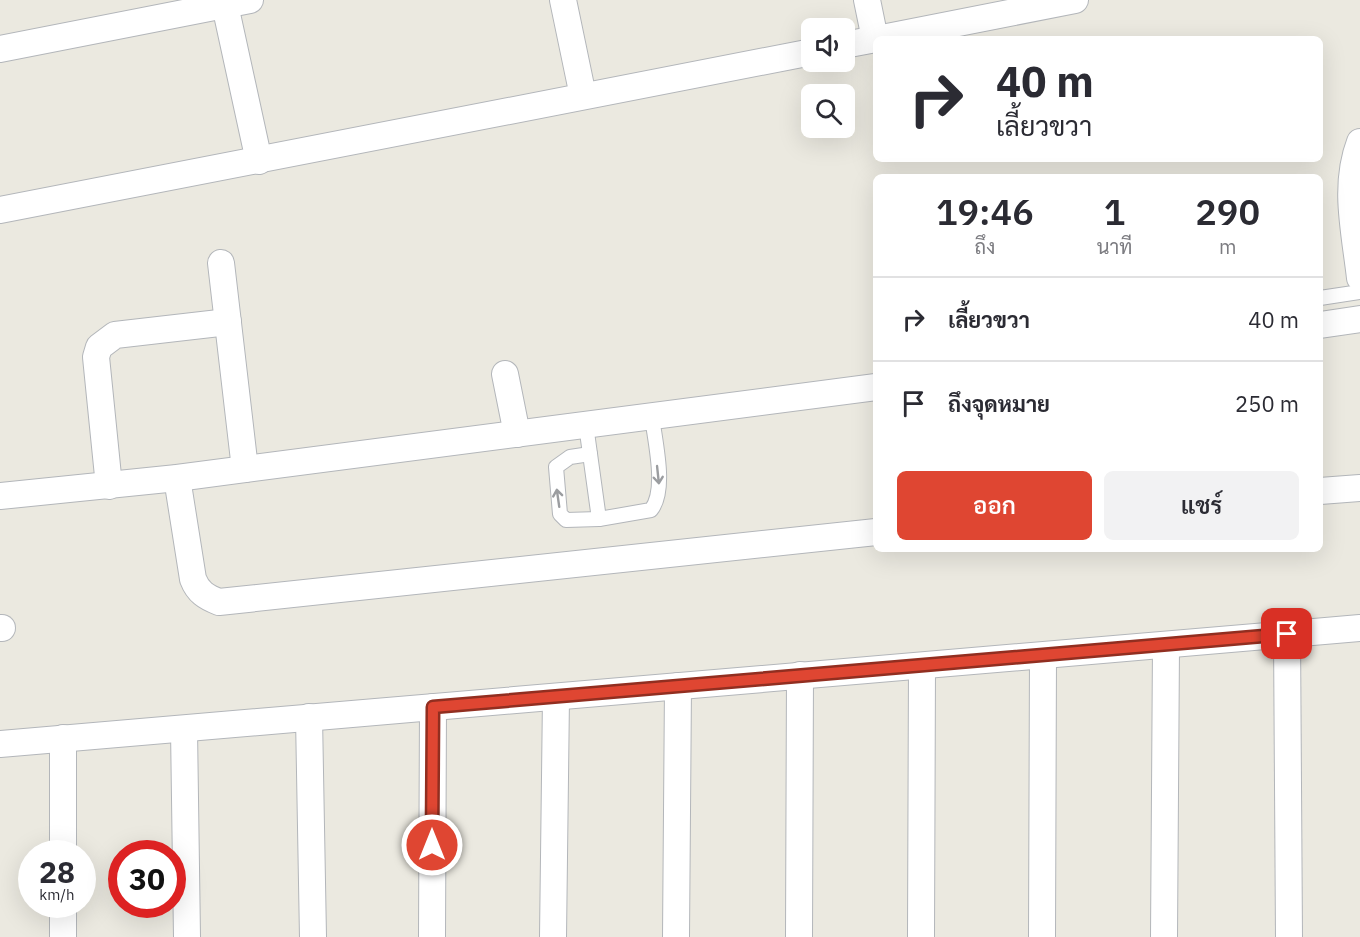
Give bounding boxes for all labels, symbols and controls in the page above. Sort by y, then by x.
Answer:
map controls [801,18,855,138]
button: sound [801,18,855,72]
text: 40 m [996,54,1094,109]
icon: right [897,60,975,138]
button: search [801,84,855,138]
text: เลี้ยวขวา [996,108,1092,143]
text: 19:46 [936,188,1034,235]
text: 1 [1104,188,1125,235]
text: 290 [1195,188,1260,235]
text: ถึง [975,233,995,260]
text: นาที [1097,233,1132,260]
text: m [1219,233,1236,260]
icon: right [897,303,930,336]
text: เลี้ยวขวา [948,305,1030,334]
text: 40 m [1248,305,1299,334]
icon: arrive [897,387,930,420]
text: ถึงจุดหมาย [948,389,1050,418]
text: 250 m [1235,389,1299,418]
one-way arrow [653,464,664,484]
button: ออก [897,471,1092,540]
button: แชร์ [1104,471,1299,540]
one-way arrow [552,489,563,508]
pin [1261,608,1312,659]
icon: arrive [1270,617,1303,650]
position arrow [400,813,464,877]
speed limit sign: 30 [108,840,186,918]
text: 28 [39,852,75,891]
text: km/h [39,885,75,904]

